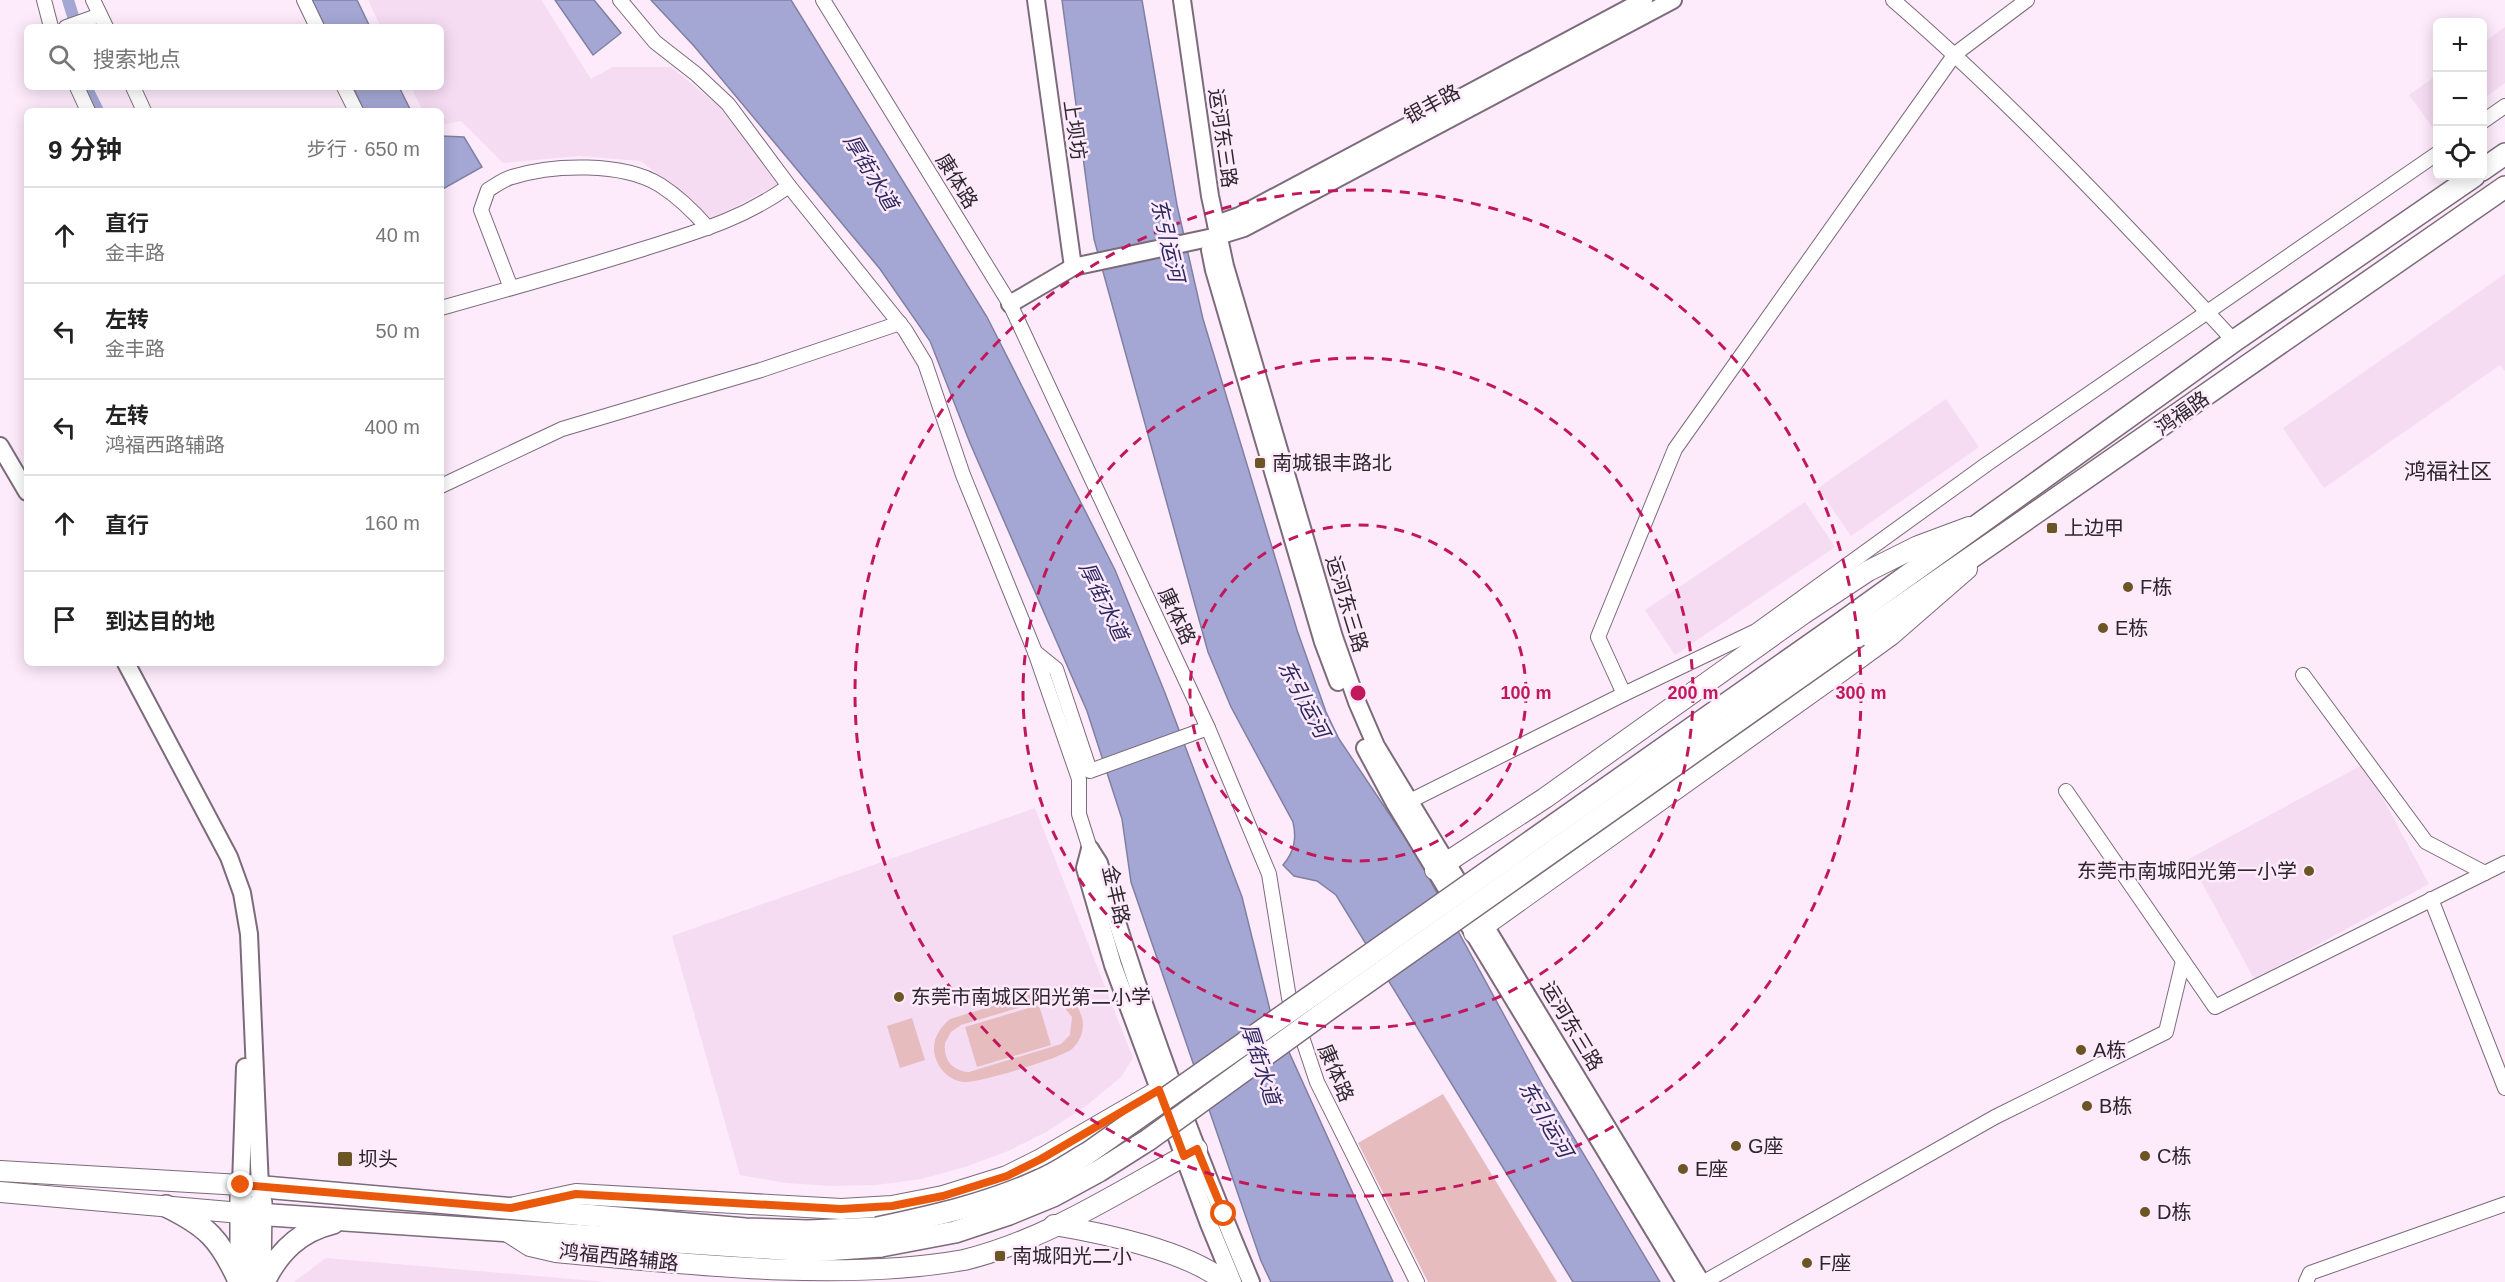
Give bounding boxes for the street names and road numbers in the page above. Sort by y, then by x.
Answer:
street label: 银丰路 [1400,80,1464,128]
street label: 运河东三路 [1205,87,1241,189]
street label: 上坝坊 [1060,99,1090,161]
street label: 康体路 [932,150,982,212]
street label: 鸿福路 [2151,387,2213,439]
street label: 运河东三路 [1322,553,1372,655]
street label: 康体路 [1154,584,1200,648]
street label: 金丰路 [1099,863,1133,927]
street label: 运河东三路 [1537,977,1607,1075]
street label: 康体路 [1314,1041,1358,1105]
street label: 鸿福西路辅路 [558,1240,680,1274]

